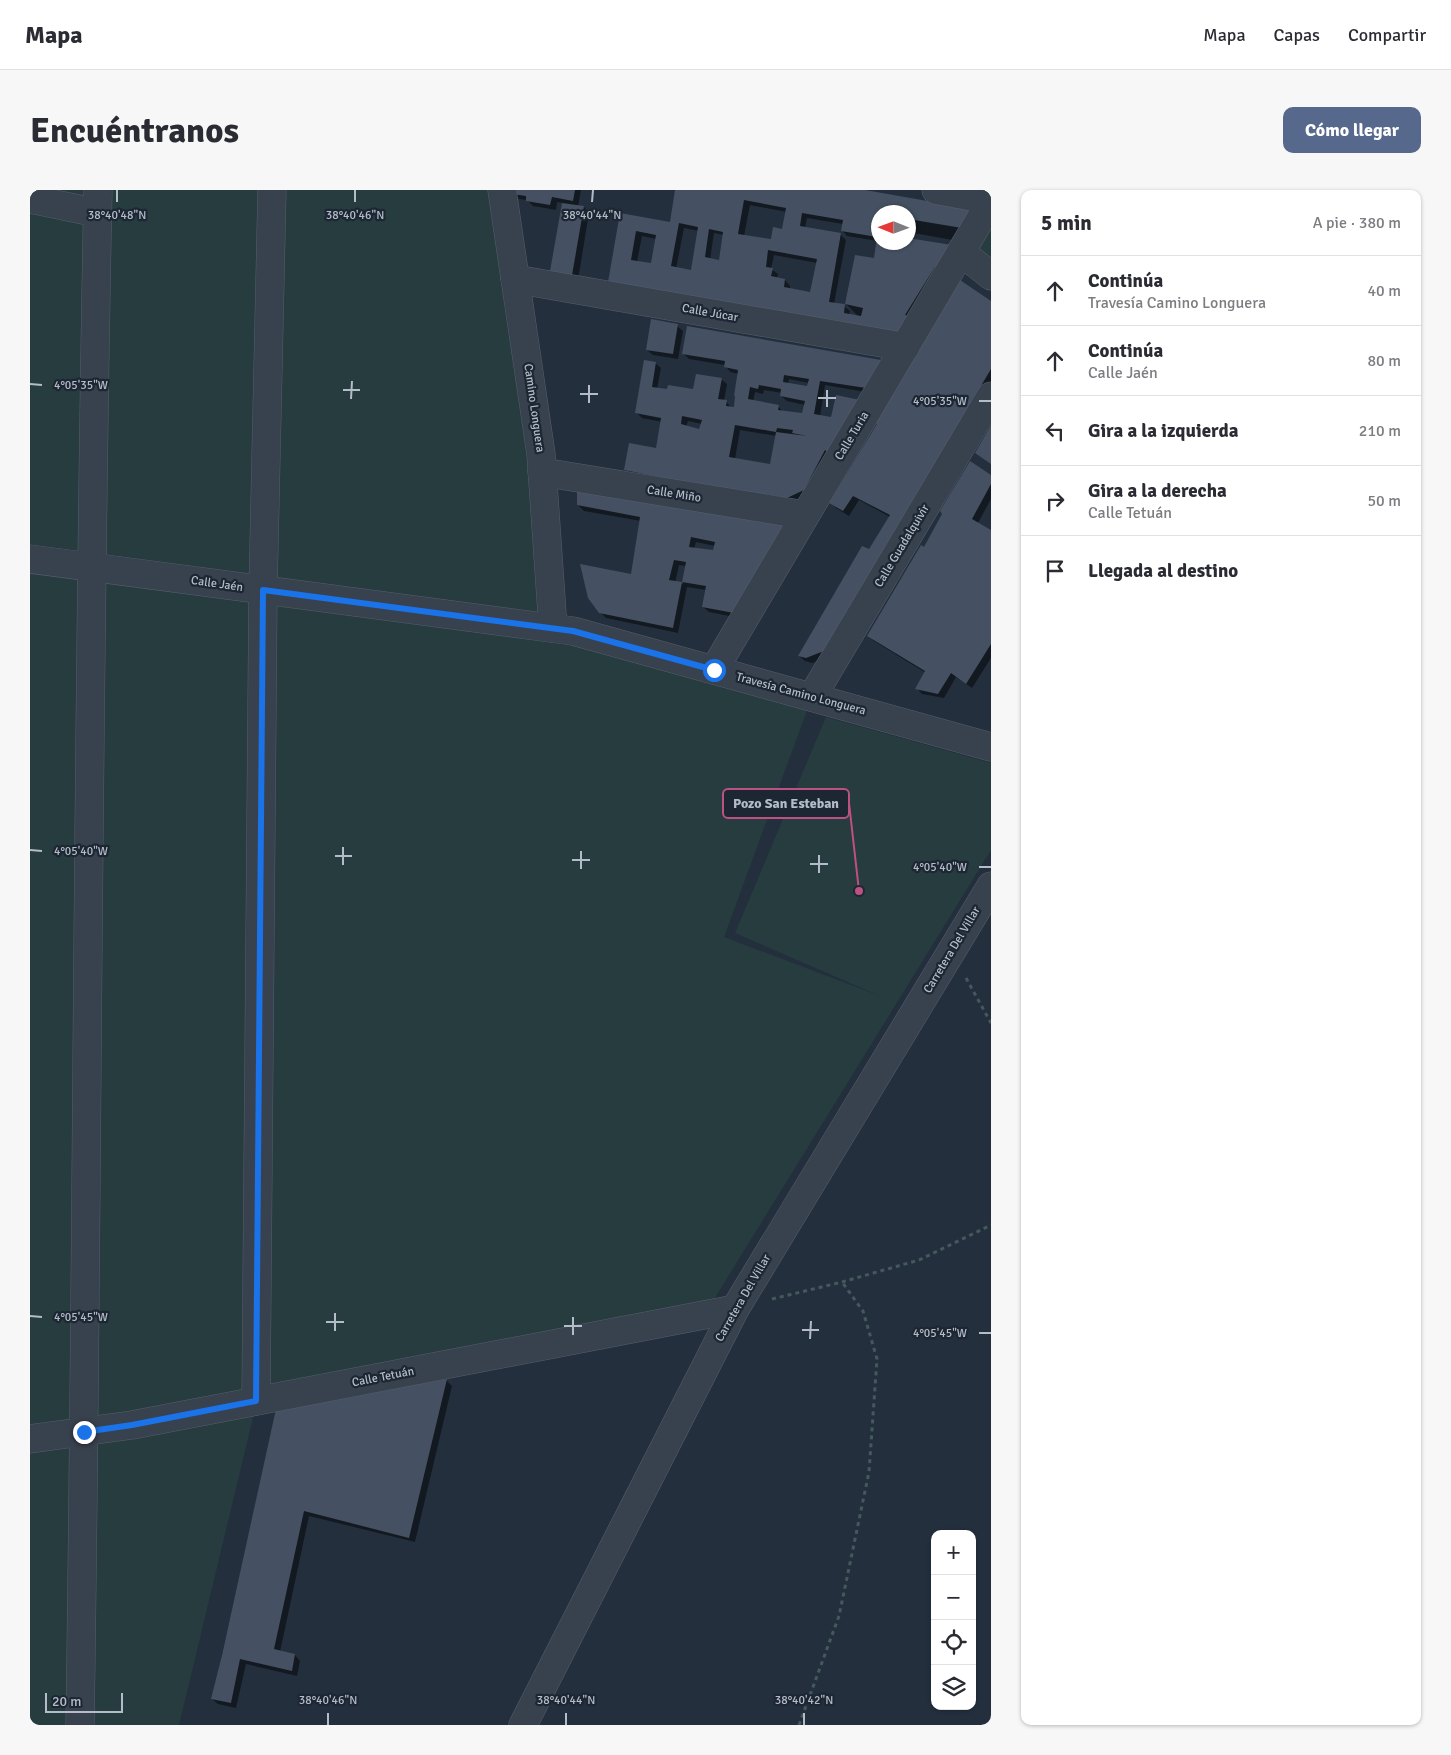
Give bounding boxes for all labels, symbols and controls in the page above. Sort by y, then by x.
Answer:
text: Mapa [25,20,83,50]
text: Mapa [1203,24,1246,46]
text: Capas [1274,24,1320,46]
text: Compartir [1348,24,1426,46]
button: Cómo llegar [1283,107,1421,153]
text: Encuéntranos [30,109,239,152]
north arrow [871,205,916,250]
text: 38°40'48"N [88,208,146,223]
text: 38°40'46"N [326,208,384,223]
text: 38°40'44"N [563,208,621,223]
text: 5 min [1041,210,1092,236]
text: A pie · 380 m [1313,213,1401,233]
text: Continúa [1088,269,1163,293]
icon: ahead [1041,277,1069,305]
text: 40 m [1367,281,1401,301]
text: Travesía Camino Longuera [1088,293,1266,313]
street label: Calle Júcar [681,301,740,325]
text: Continúa [1088,339,1163,363]
icon: ahead [1041,347,1069,375]
text: 80 m [1367,351,1401,371]
street label: Camino Longuera [520,363,548,453]
text: Calle Jaén [1088,363,1158,383]
text: 4°05'35"W [54,378,108,393]
text: 4°05'35"W [913,394,967,409]
street label: Calle Turia [832,409,872,463]
icon: left [1041,417,1069,445]
text: Gira a la izquierda [1088,419,1238,443]
text: 210 m [1359,421,1401,441]
text: Gira a la derecha [1088,479,1227,503]
street label: Calle Miño [646,482,702,506]
icon: right [1041,487,1069,515]
text: 50 m [1367,491,1401,511]
street label: Calle Guadalquivir [871,501,933,590]
text: Calle Tetuán [1088,503,1172,523]
icon: arrive [1041,557,1069,585]
text: Llegada al destino [1088,559,1238,583]
street label: Calle Jaén [190,573,244,595]
route start [703,659,726,682]
street label: Travesía Camino Longuera [735,669,867,719]
callout: Pozo San Esteban [723,789,849,818]
text: Pozo San Esteban [733,795,839,812]
text: 4°05'40"W [54,844,108,859]
text: 4°05'40"W [913,860,967,875]
street label: Carretera Del Villar [920,903,984,996]
street label: Carretera Del Villar [712,1251,774,1344]
text: 4°05'45"W [54,1310,108,1325]
text: 4°05'45"W [913,1326,967,1341]
street label: Calle Tetuán [351,1364,415,1390]
route end [73,1421,96,1444]
map controls [931,1530,976,1710]
button: + [931,1530,976,1575]
button: − [931,1575,976,1620]
button: locate [931,1620,976,1665]
button: layers [931,1665,976,1710]
scale bar [45,1690,122,1713]
text: 20 m [52,1693,81,1710]
text: 38°40'46"N [299,1693,357,1708]
text: 38°40'44"N [537,1693,595,1708]
text: 38°40'42"N [775,1693,833,1708]

